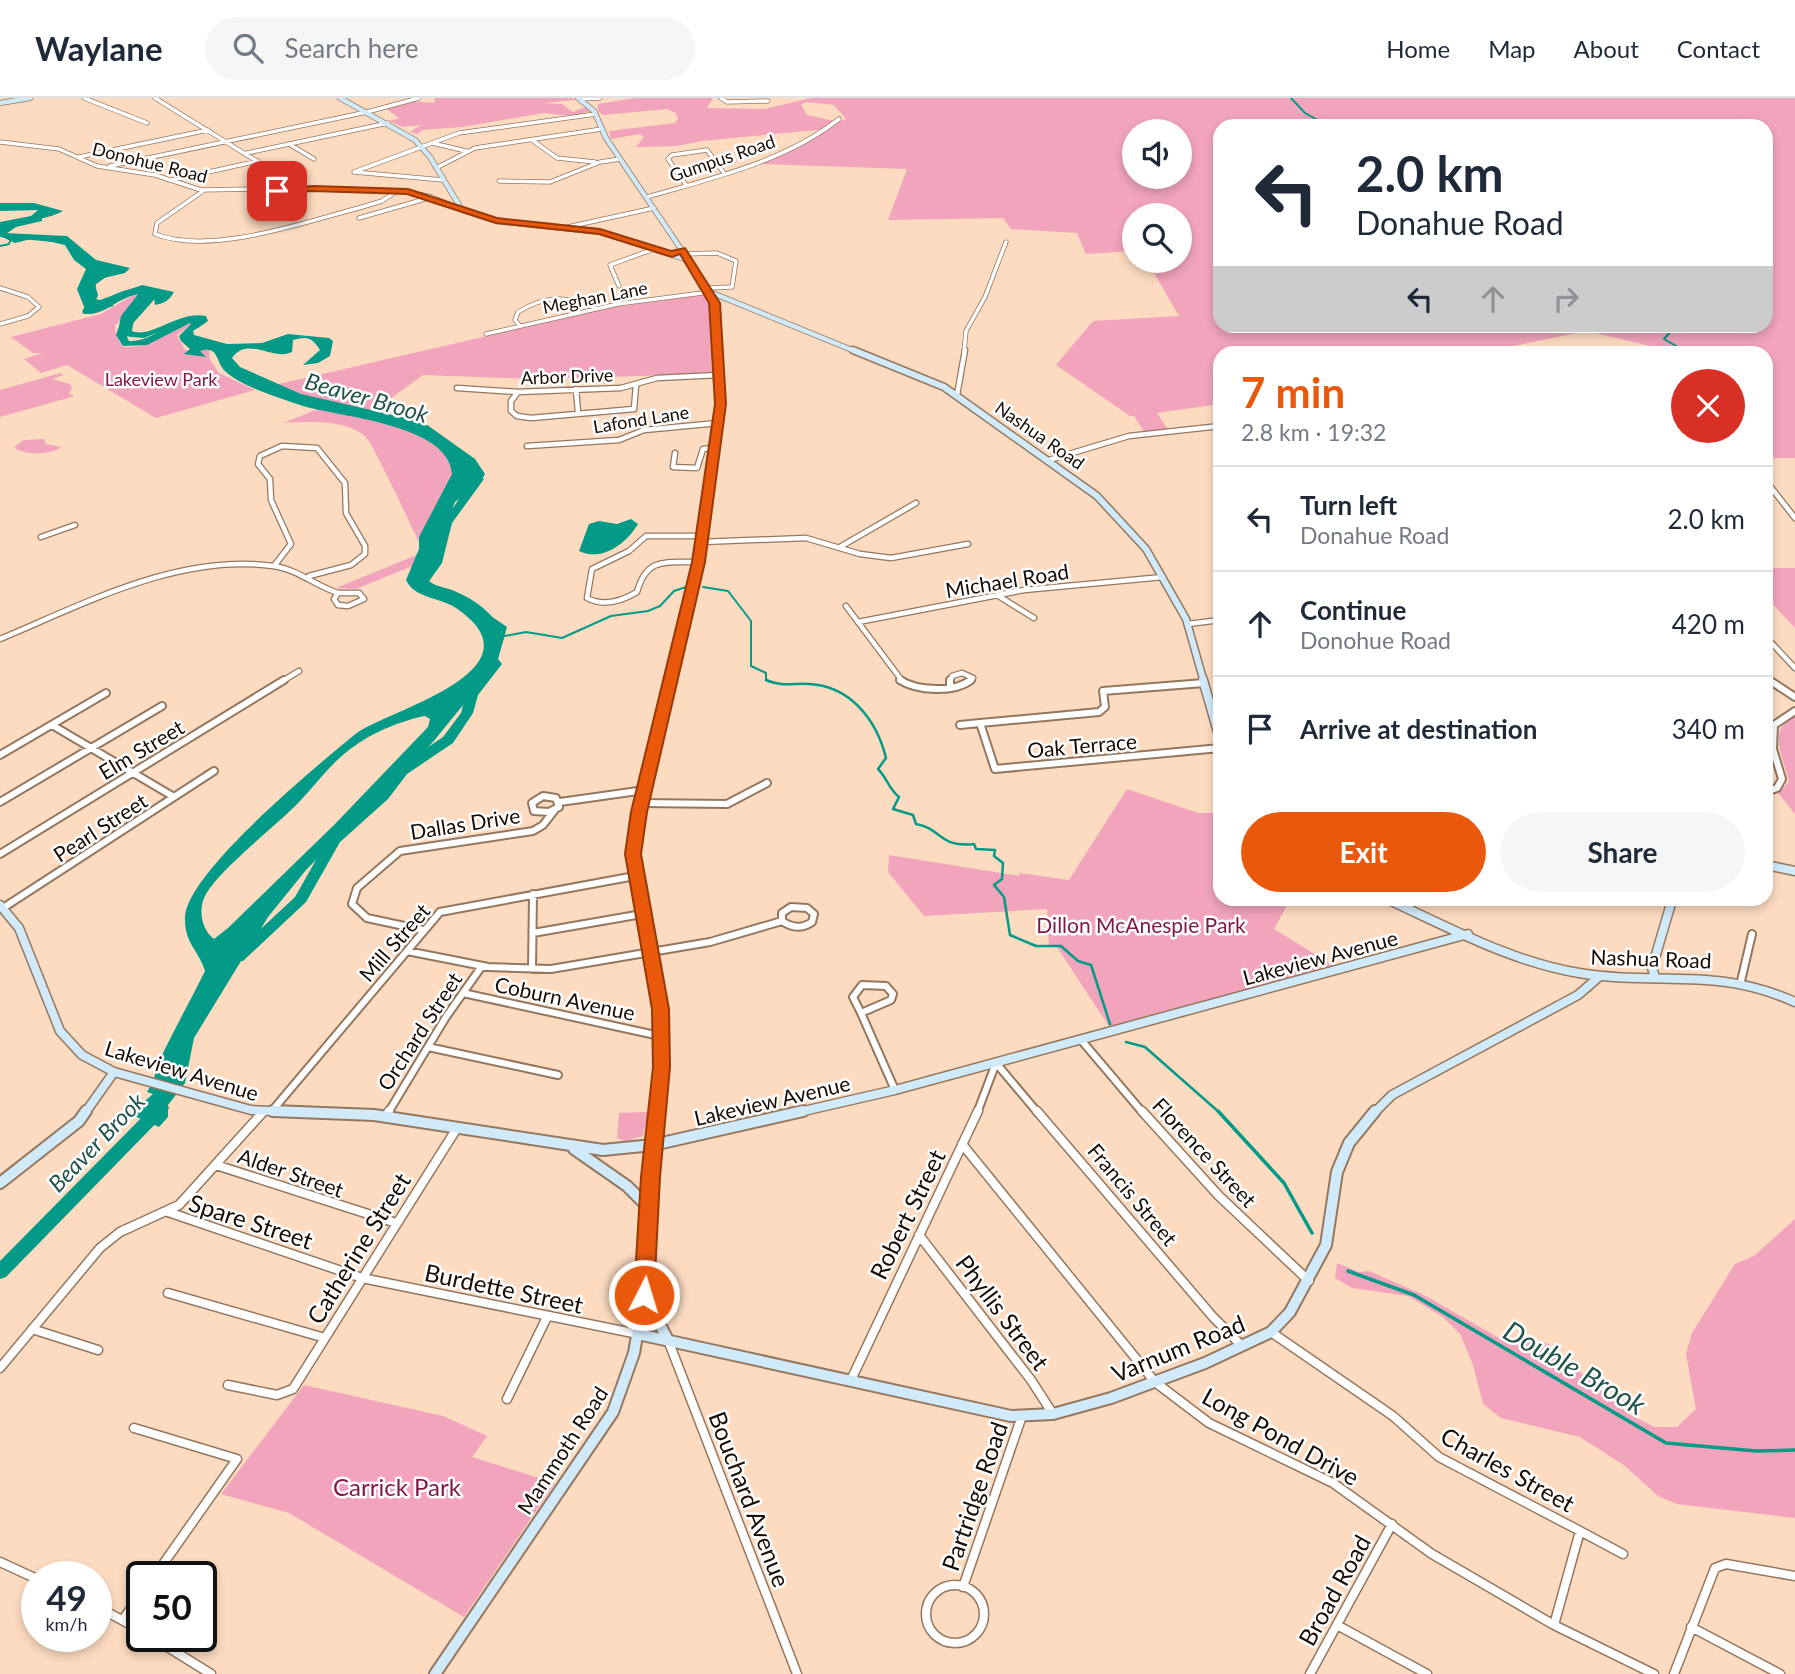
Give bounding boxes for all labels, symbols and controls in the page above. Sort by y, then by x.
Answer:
search box [205,17,695,80]
text: Waylane [35,28,163,68]
icon: search [229,29,267,67]
text: Search here [285,32,419,64]
text: Home [1386,34,1450,63]
text: Map [1488,34,1536,63]
text: About [1574,34,1639,63]
text: Contact [1677,34,1760,63]
map controls [1122,119,1192,273]
button: sound [1122,119,1192,189]
street label: Gumpus Road [666,130,778,186]
street label: Donohue Road [90,137,210,187]
text: 2.0 km [1356,144,1504,202]
icon: left [1241,147,1332,238]
pin [247,161,307,221]
icon: arrive [258,172,296,210]
button: search [1122,203,1192,273]
text: Donahue Road [1356,203,1564,242]
street label: Meghan Lane [541,276,649,318]
icon: left [1401,280,1439,318]
icon: ahead [1474,280,1512,318]
icon: right [1547,280,1585,318]
street label: Arbor Drive [520,363,614,389]
water label: Beaver Brook [302,366,433,428]
text: 7 min [1241,367,1345,417]
park label: Lakeview Park [105,368,218,390]
button: close [1671,369,1745,443]
street label: Nashua Road [991,396,1089,474]
street label: Lafond Lane [591,401,691,437]
text: 2.8 km · 19:32 [1241,418,1386,446]
text: Turn left [1300,489,1397,521]
icon: left [1241,500,1279,538]
text: 2.0 km [1667,503,1745,535]
text: Donahue Road [1300,521,1449,549]
street label: Michael Road [944,558,1070,602]
text: Continue [1300,594,1406,626]
icon: ahead [1241,605,1279,643]
text: 420 m [1672,608,1745,640]
text: Donohue Road [1300,626,1451,654]
icon: arrive [1241,710,1279,748]
text: Arrive at destination [1300,713,1537,745]
text: 340 m [1672,713,1745,745]
street label: Elm Street [94,714,189,784]
street label: Oak Terrace [1026,728,1138,762]
street label: Pearl Street [48,787,152,867]
street label: Dallas Drive [408,802,522,844]
button: Exit [1241,812,1486,892]
button: Share [1500,812,1745,892]
street label: Mill Street [353,898,435,986]
park label: Dillon McAnespie Park [1036,912,1246,937]
street label: Lakeview Avenue [1240,924,1400,990]
street label: Nashua Road [1590,943,1712,973]
street label: Orchard Street [372,967,467,1095]
street label: Coburn Avenue [493,971,637,1025]
street label: Lakeview Avenue [102,1035,262,1105]
street label: Lakeview Avenue [692,1070,852,1130]
water label: Beaver Brook [42,1086,151,1197]
street label: Florence Street [1148,1092,1262,1212]
street label: Francis Street [1083,1138,1183,1250]
street label: Alder Street [235,1142,347,1202]
street label: Robert Street [863,1144,951,1284]
street label: Catherine Street [300,1167,416,1329]
street label: Spare Street [185,1187,317,1255]
street label: Phyllis Street [950,1249,1056,1376]
street label: Burdette Street [422,1257,586,1319]
position arrow [607,1258,681,1332]
street label: Varnum Road [1107,1308,1249,1388]
water label: Double Brook [1498,1313,1653,1422]
street label: Long Pond Drive [1198,1381,1364,1491]
street label: Mammoth Road [511,1382,613,1518]
street label: Bouchard Avenue [703,1407,797,1591]
street label: Partridge Road [935,1418,1013,1574]
street label: Charles Street [1436,1420,1580,1518]
park label: Carrick Park [333,1472,462,1501]
street label: Broad Road [1292,1530,1376,1650]
speed limit sign: 50 [126,1561,217,1652]
text: 49 [46,1576,87,1618]
text: km/h [45,1613,88,1635]

